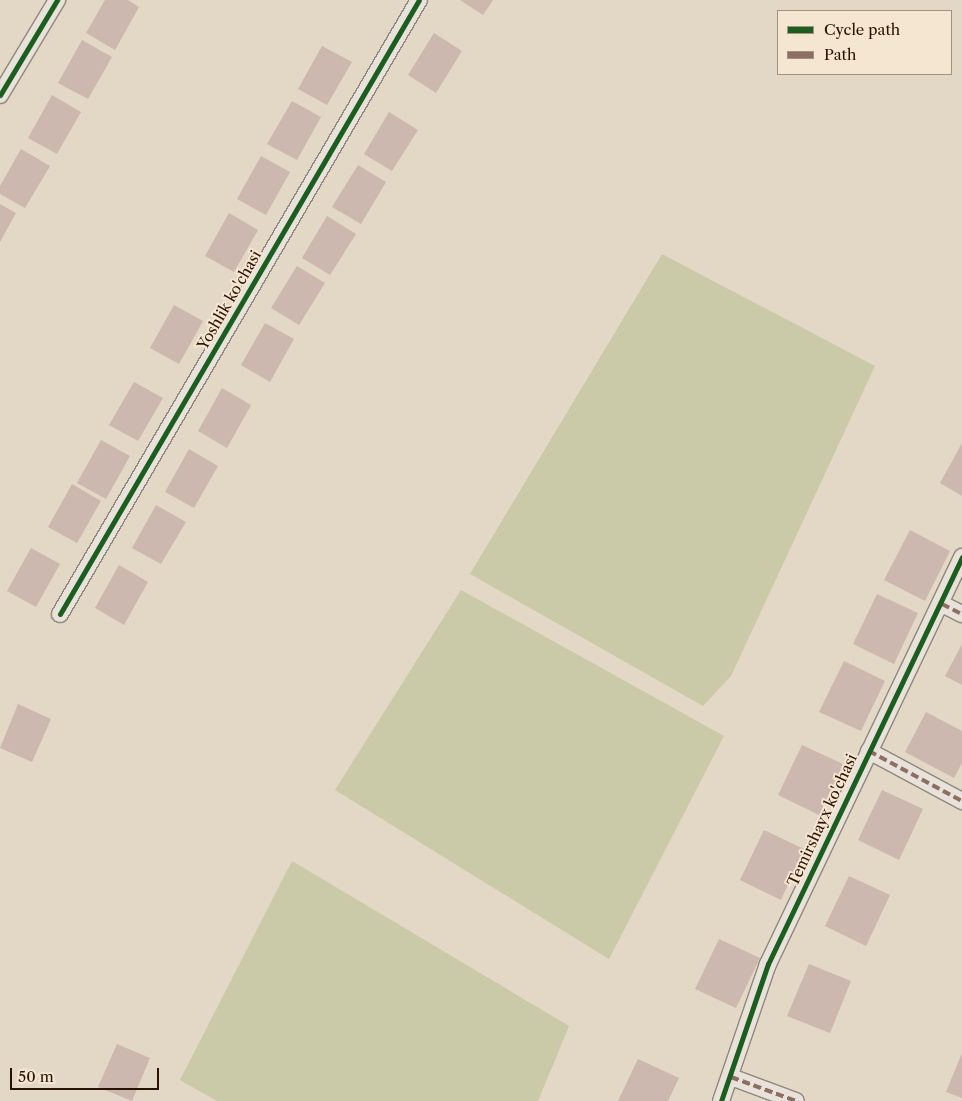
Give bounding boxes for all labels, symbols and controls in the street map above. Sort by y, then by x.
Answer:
legend [777,10,952,75]
text: Cycle path [824,20,900,39]
text: Path [824,45,856,64]
street label: Yoshlik ko'chasi [193,247,265,353]
street label: Temirshayx ko'chasi [783,751,861,889]
scale bar [12,1058,161,1090]
text: 50 m [18,1067,54,1086]

